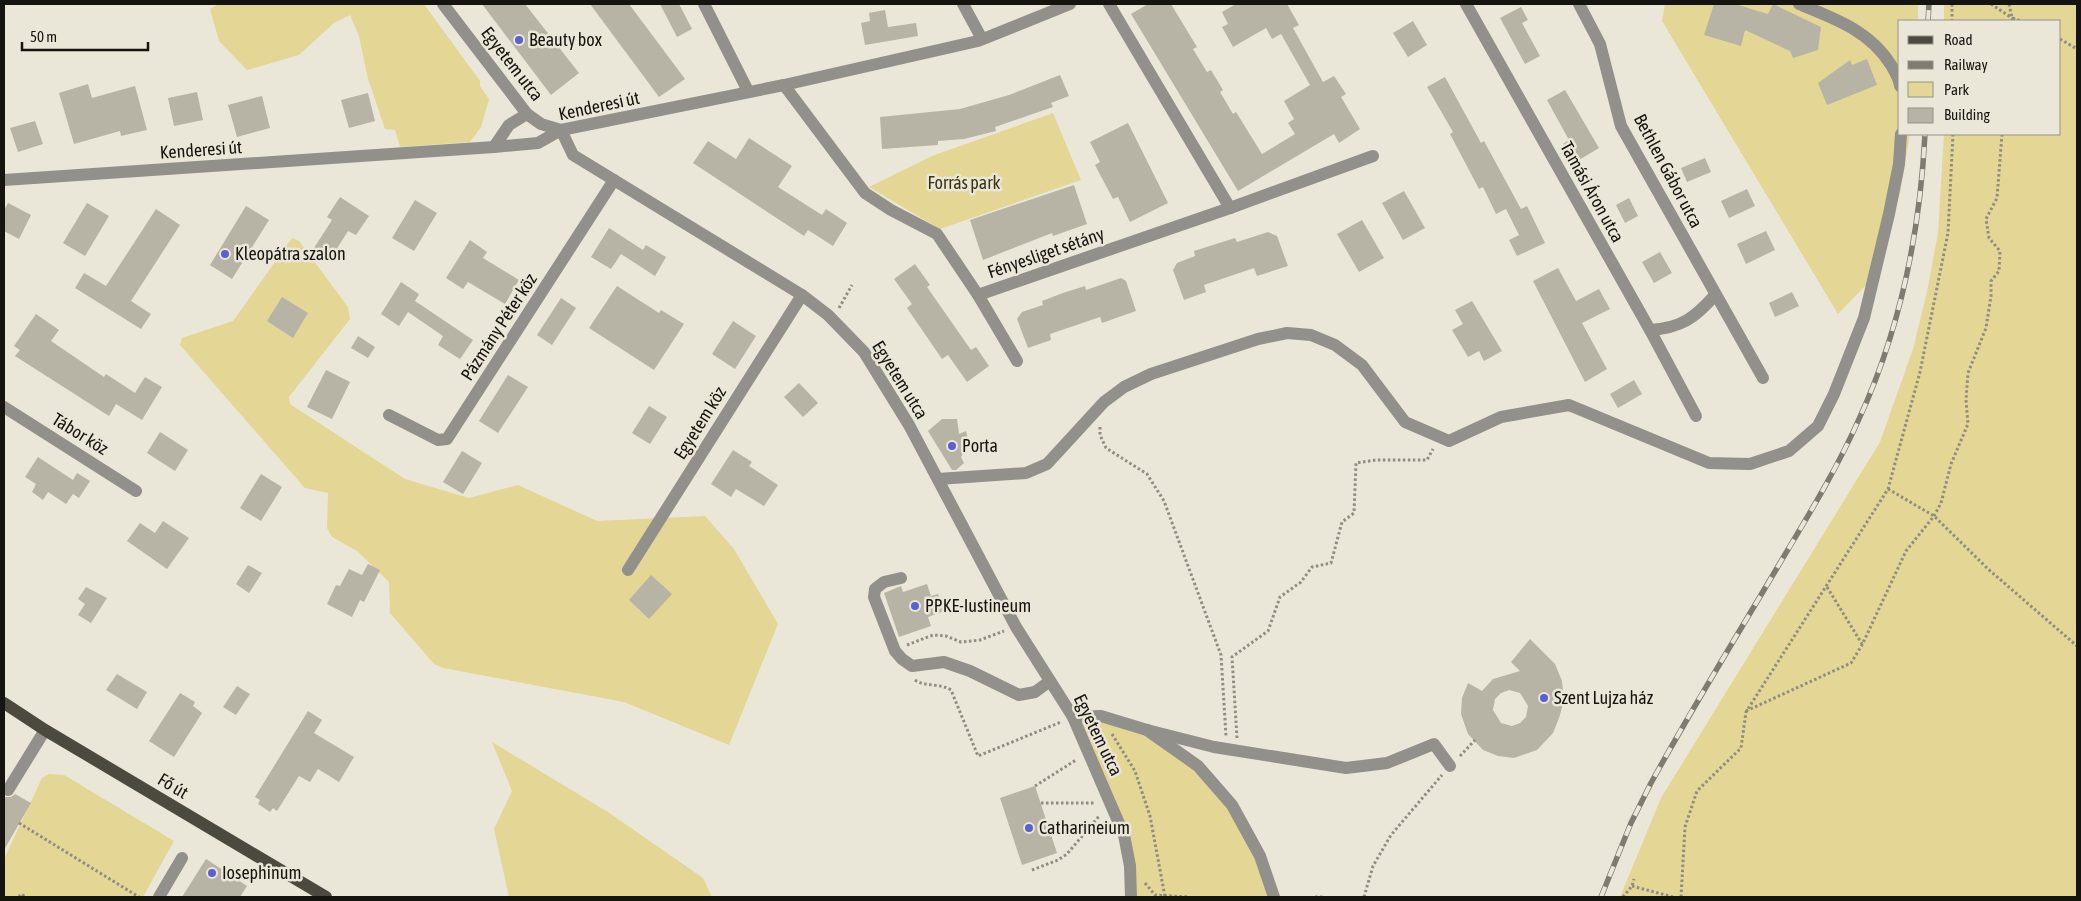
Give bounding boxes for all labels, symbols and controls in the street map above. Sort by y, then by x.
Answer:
scale bar [22,20,149,52]
legend [1898,20,2061,135]
street label: Egyetem utca [477,22,548,105]
text: 50 m [30,28,57,45]
place label: Beauty box [529,29,602,50]
text: Road [1944,31,1973,48]
marker: Beauty box [513,34,525,46]
text: Railway [1944,56,1988,73]
text: Park [1944,81,1969,98]
street label: Kenderesi út [556,87,641,124]
text: Building [1944,106,1990,123]
street label: Bethlen Gábor utca [1630,110,1707,231]
street label: Kenderesi út [159,136,243,163]
street label: Tamási Áron utca [1556,138,1629,246]
park label: Forrás park [928,172,1001,193]
street label: Fényesliget sétány [985,223,1107,282]
place label: Kleopátra szalon [235,243,346,264]
marker: Kleopátra szalon [219,248,231,260]
street label: Pázmány Péter köz [456,269,541,384]
street label: Egyetem utca [868,337,933,423]
street label: Egyetem köz [669,382,730,463]
street label: Tábor köz [48,408,113,459]
place label: Porta [962,435,998,456]
marker: Porta [946,440,958,452]
place label: PPKE-Iustineum [925,595,1031,616]
marker: PPKE-Iustineum [909,600,921,612]
place label: Szent Lujza ház [1554,687,1654,708]
street label: Egyetem utca [1070,691,1127,779]
marker: Szent Lujza ház [1538,692,1550,704]
street label: Fő út [154,768,192,803]
place label: Catharineium [1039,817,1130,838]
marker: Catharineium [1023,822,1035,834]
place label: Iosephinum [222,862,301,883]
marker: Iosephinum [206,867,218,879]

